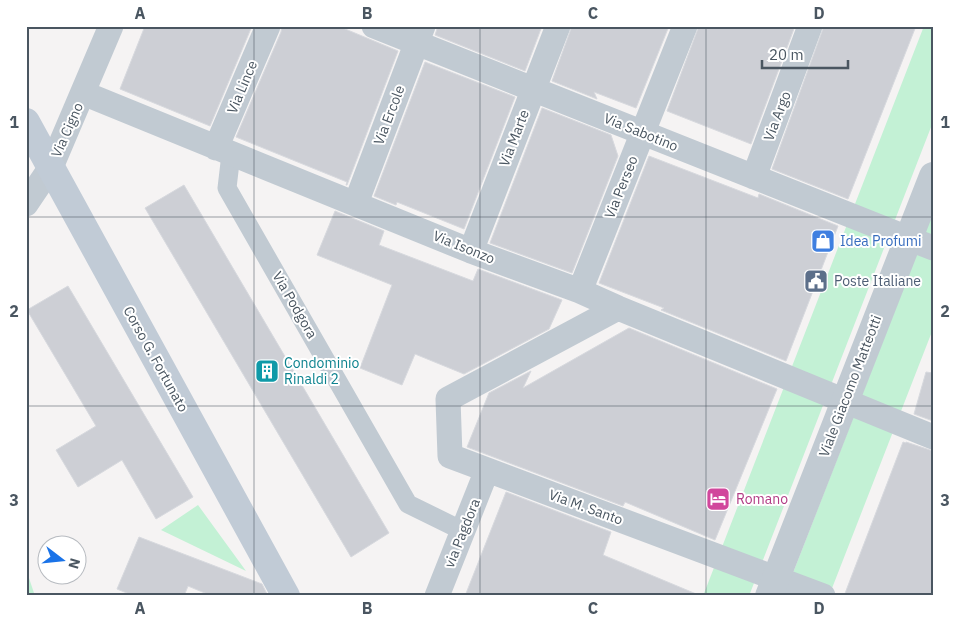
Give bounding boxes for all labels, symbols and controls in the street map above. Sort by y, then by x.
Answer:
text: A [135,3,146,23]
text: B [362,3,373,23]
text: C [588,3,598,23]
text: D [813,3,825,23]
scale bar [762,38,848,70]
text: 20 m [769,45,804,64]
street label: Via Lince [223,57,261,116]
street label: Via Ercole [369,82,409,147]
street label: Via Argo [759,88,795,143]
street label: Via Cigno [47,100,87,160]
street label: Via Marte [495,107,533,169]
street label: Via Sabotino [601,109,681,155]
text: 1 [9,112,19,132]
text: 1 [940,112,950,132]
street label: Via Perseo [600,153,642,221]
street label: Via Isonzo [430,226,498,268]
shop icon: Idea Profumi [810,228,836,254]
place label: Idea Profumi [840,232,922,250]
street label: Via Podgora [269,268,322,342]
public building icon: Poste Italiane [803,268,829,294]
place label: Poste Italiane [834,272,921,290]
text: 2 [9,301,19,321]
text: 2 [940,301,950,321]
street label: Corso G. Fortunato [120,303,193,415]
street label: Viale Giacomo Matteotti [815,313,885,459]
place label: Condominio Rinaldi 2 [284,354,360,388]
building icon: Condominio Rinaldi 2 [254,358,280,384]
street label: Via M. Santo [546,485,626,529]
hotel icon: Romano [705,486,731,512]
text: 3 [9,490,19,510]
place label: Romano [736,490,788,508]
text: 3 [940,490,950,510]
street label: via Pagdora [440,495,484,570]
north arrow [38,534,88,584]
text: N [64,556,85,571]
text: A [135,598,146,618]
text: B [362,598,373,618]
text: C [588,598,598,618]
text: D [813,598,825,618]

